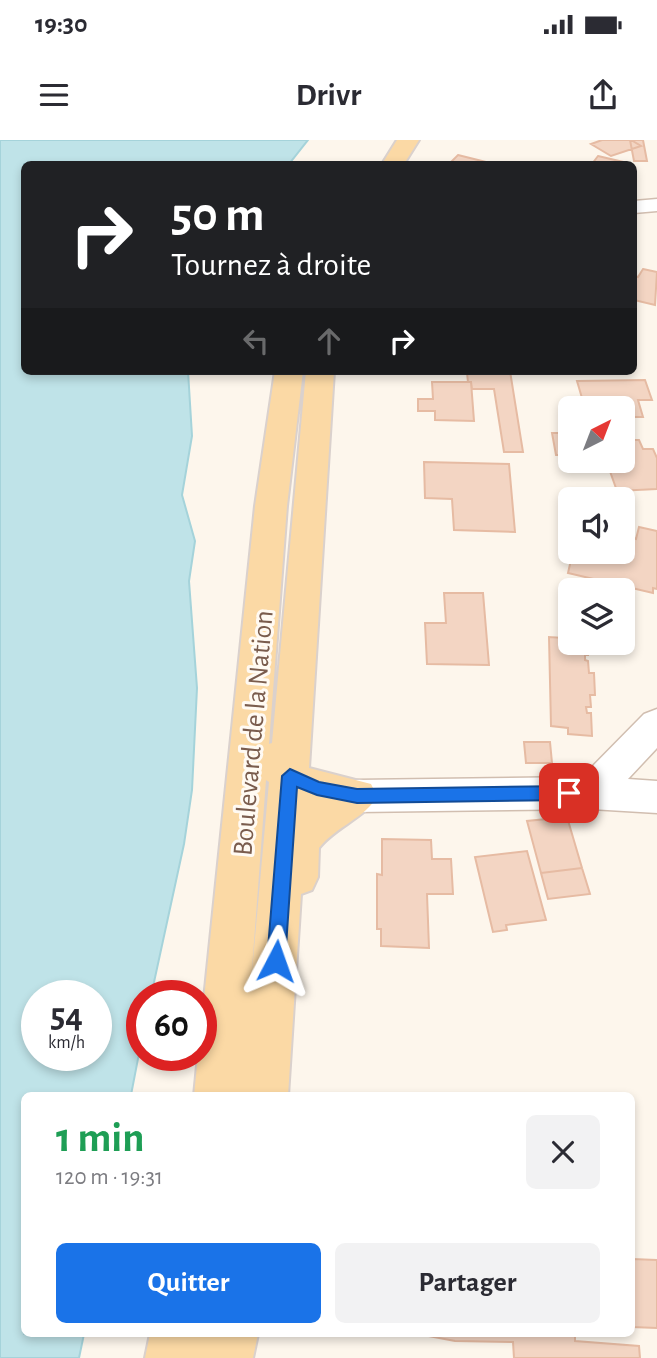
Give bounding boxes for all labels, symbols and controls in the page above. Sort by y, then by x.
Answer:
text: 19:30 [35,11,88,37]
icon: menu [35,76,73,114]
icon: share [584,76,622,114]
text: Drivr [296,79,361,111]
icon: right [56,189,147,280]
text: 50 m [171,191,265,240]
text: Tournez à droite [171,249,371,281]
icon: left [237,322,275,360]
icon: ahead [310,322,348,360]
icon: right [383,322,421,360]
north arrow [558,396,635,472]
map controls [558,396,635,655]
button: sound [558,487,635,564]
button: layers [558,578,635,655]
street label: Boulevard de la Nation [229,609,279,857]
pin [539,763,599,823]
icon: arrive [550,774,588,812]
position arrow [239,924,313,998]
speed limit sign: 60 [126,980,217,1071]
text: 54 [50,999,83,1034]
text: km/h [48,1034,85,1052]
button: close [526,1115,600,1189]
text: 1 min [56,1117,145,1159]
text: 120 m · 19:31 [56,1166,163,1189]
button: Quitter [56,1243,321,1323]
button: Partager [335,1243,600,1323]

